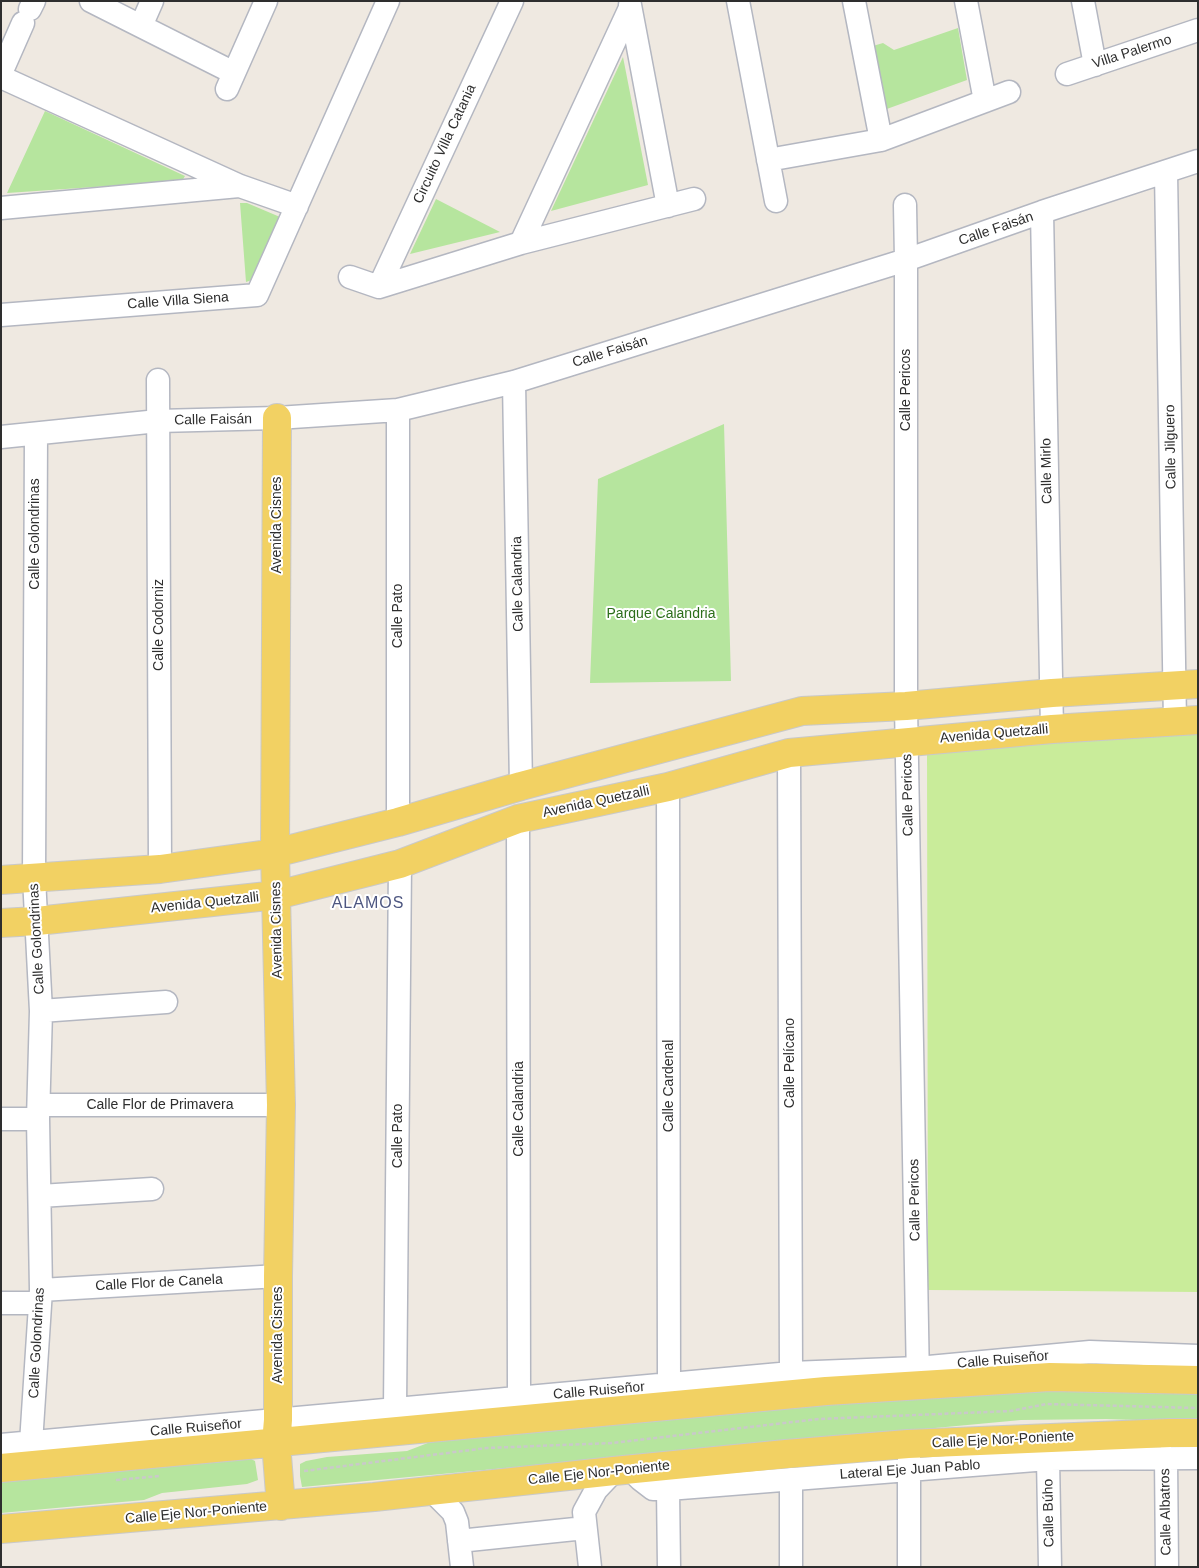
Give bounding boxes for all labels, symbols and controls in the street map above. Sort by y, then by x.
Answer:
street label: Villa Palermo [1090,31,1174,73]
street label: Circuito Villa Catania [410,82,480,206]
street label: Calle Faisán [956,208,1036,250]
street label: Calle Villa Siena [127,289,229,313]
street label: Calle Faisán [570,333,650,371]
street label: Calle Pericos [898,349,914,431]
street label: Calle Jilguero [1162,404,1180,490]
street label: Calle Faisán [174,411,252,429]
street label: Calle Mirlo [1038,438,1056,504]
street label: Avenida Cisnes [269,476,285,574]
street label: Calle Golondrinas [27,478,43,590]
street label: Calle Calandria [509,536,527,632]
street label: Calle Codorniz [151,579,167,671]
street label: Calle Pato [390,584,406,648]
park label: Parque Calandria [607,606,715,622]
street label: Avenida Quetzalli [939,721,1049,747]
street label: Calle Pericos [899,754,917,836]
street label: Avenida Quetzalli [541,782,651,822]
street label: Avenida Cisnes [268,881,286,979]
street label: Calle Golondrinas [26,883,48,995]
street label: Avenida Quetzalli [150,889,260,917]
district label: ALAMOS [331,894,405,914]
street label: Calle Pelícano [782,1018,798,1108]
street label: Calle Cardenal [661,1040,677,1132]
street label: Calle Calandria [511,1061,527,1157]
street label: Calle Flor de Primavera [86,1097,234,1113]
street label: Calle Pato [390,1104,406,1168]
street label: Calle Pericos [906,1159,924,1241]
street label: Calle Flor de Canela [95,1271,223,1295]
street label: Avenida Cisnes [270,1286,286,1384]
street label: Calle Golondrinas [26,1287,48,1399]
street label: Calle Ruiseñor [957,1348,1049,1372]
street label: Calle Ruiseñor [553,1379,645,1403]
street label: Calle Ruiseñor [150,1416,242,1440]
street label: Calle Eje Nor-Poniente [931,1428,1075,1452]
street label: Calle Eje Nor-Poniente [527,1457,671,1489]
street label: Lateral Eje Juan Pablo [839,1457,981,1483]
street label: Calle Albatros [1157,1468,1175,1556]
street label: Calle Búho [1040,1479,1058,1547]
street label: Calle Eje Nor-Poniente [124,1498,268,1528]

